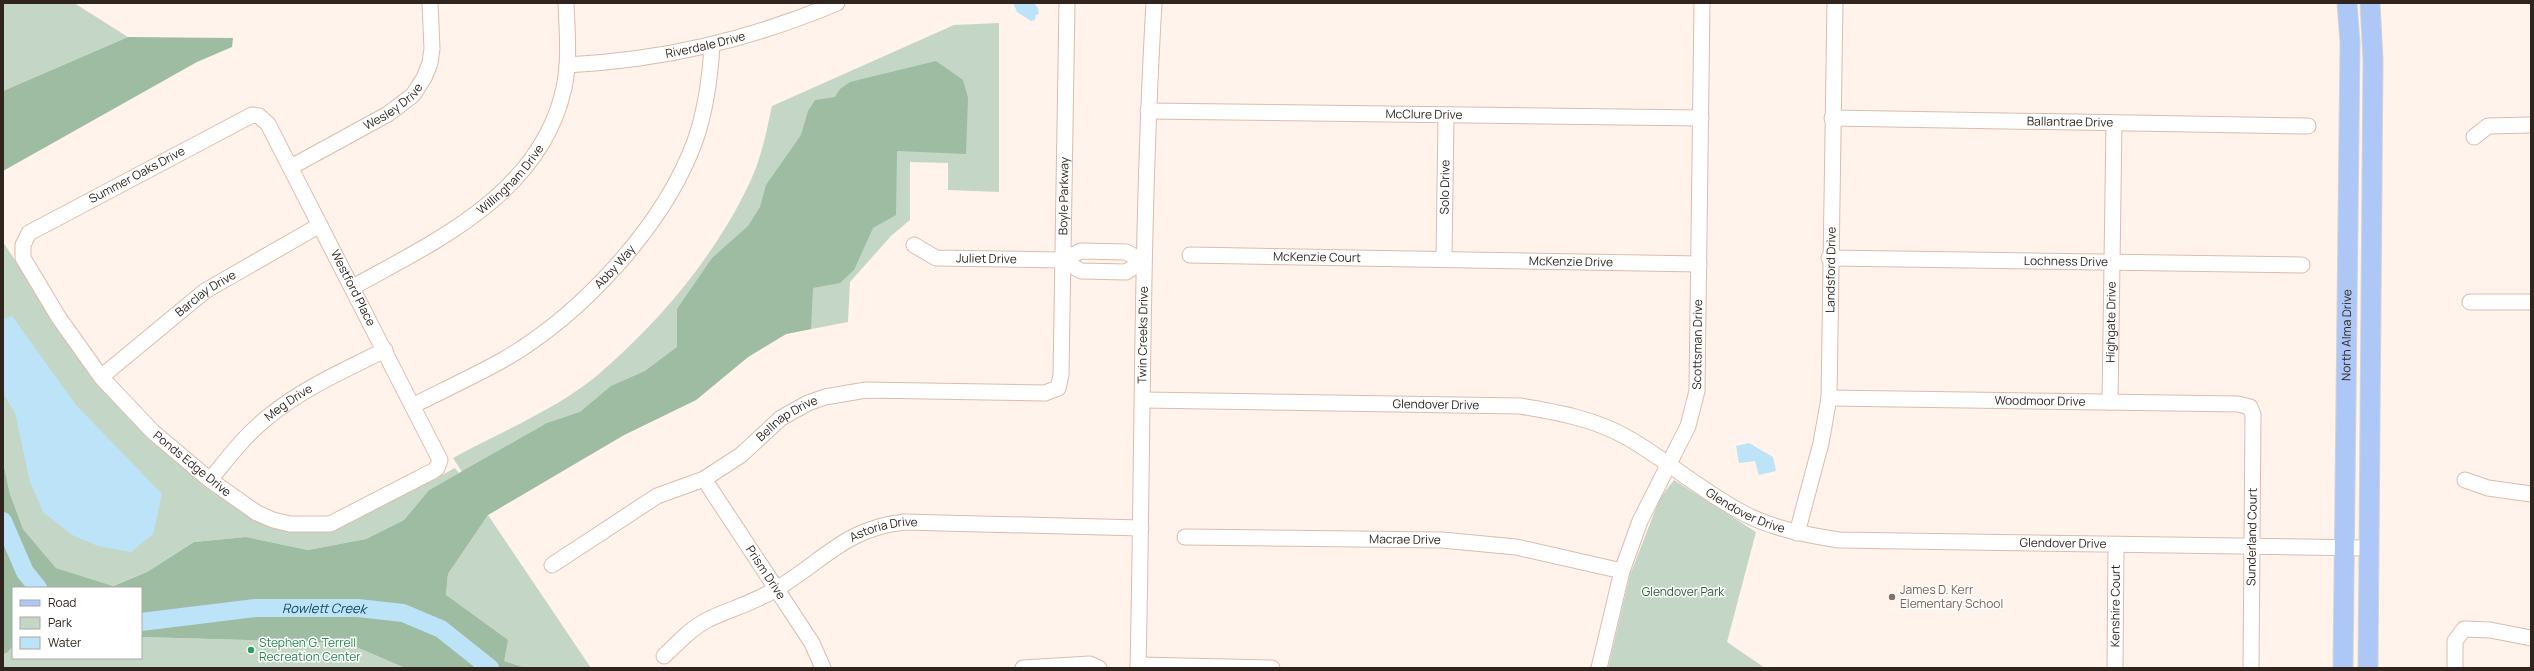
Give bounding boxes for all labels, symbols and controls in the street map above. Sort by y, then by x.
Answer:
street label: Riverdale Drive [664,27,747,62]
street label: Wesley Drive [360,80,426,134]
street label: McClure Drive [1385,105,1463,123]
street label: Ballantrae Drive [2027,112,2113,131]
street label: Willingham Drive [473,141,547,218]
street label: Summer Oaks Drive [86,142,188,207]
street label: Boyle Parkway [1054,156,1073,235]
street label: Solo Drive [1436,159,1453,215]
street label: Landsford Drive [1821,227,1840,313]
street label: Abby Way [590,240,639,292]
street label: Westford Place [327,247,380,329]
street label: McKenzie Court [1273,247,1361,266]
street label: Juliet Drive [956,249,1017,267]
street label: McKenzie Drive [1529,252,1613,270]
street label: Lochness Drive [2024,252,2108,270]
street label: Barclay Drive [171,266,239,320]
street label: Highgate Drive [2102,281,2120,363]
street label: Twin Creeks Drive [1133,286,1152,384]
street label: North Alma Drive [2337,289,2355,381]
street label: Scottsman Drive [1688,299,1706,390]
street label: Meg Drive [261,380,315,425]
street label: Bellnap Drive [752,391,820,445]
street label: Woodmoor Drive [1994,391,2086,410]
street label: Glendover Drive [1392,395,1480,413]
street label: Ponds Edge Drive [150,427,235,500]
street label: Glendover Drive [1703,484,1787,537]
street label: Sunderland Court [2242,488,2261,586]
street label: Astoria Drive [846,513,918,546]
street label: Macrae Drive [1369,530,1441,548]
street label: Glendover Drive [2020,534,2107,552]
street label: Prism Drive [742,542,790,603]
street label: Kenshire Court [2106,564,2124,647]
place label: James D. Kerr Elementary School [1900,581,2003,612]
park label: Glendover Park [1642,583,1725,600]
legend [12,587,142,659]
marker: James D. Kerr Elementary School [1887,592,1897,602]
text: Road [48,594,76,611]
water label: Rowlett Creek [282,599,370,618]
text: Park [48,614,73,631]
text: Water [48,634,82,651]
place label: Stephen G. Terrell Recreation Center [259,634,361,665]
marker: Stephen G. Terrell Recreation Center [246,645,256,655]

